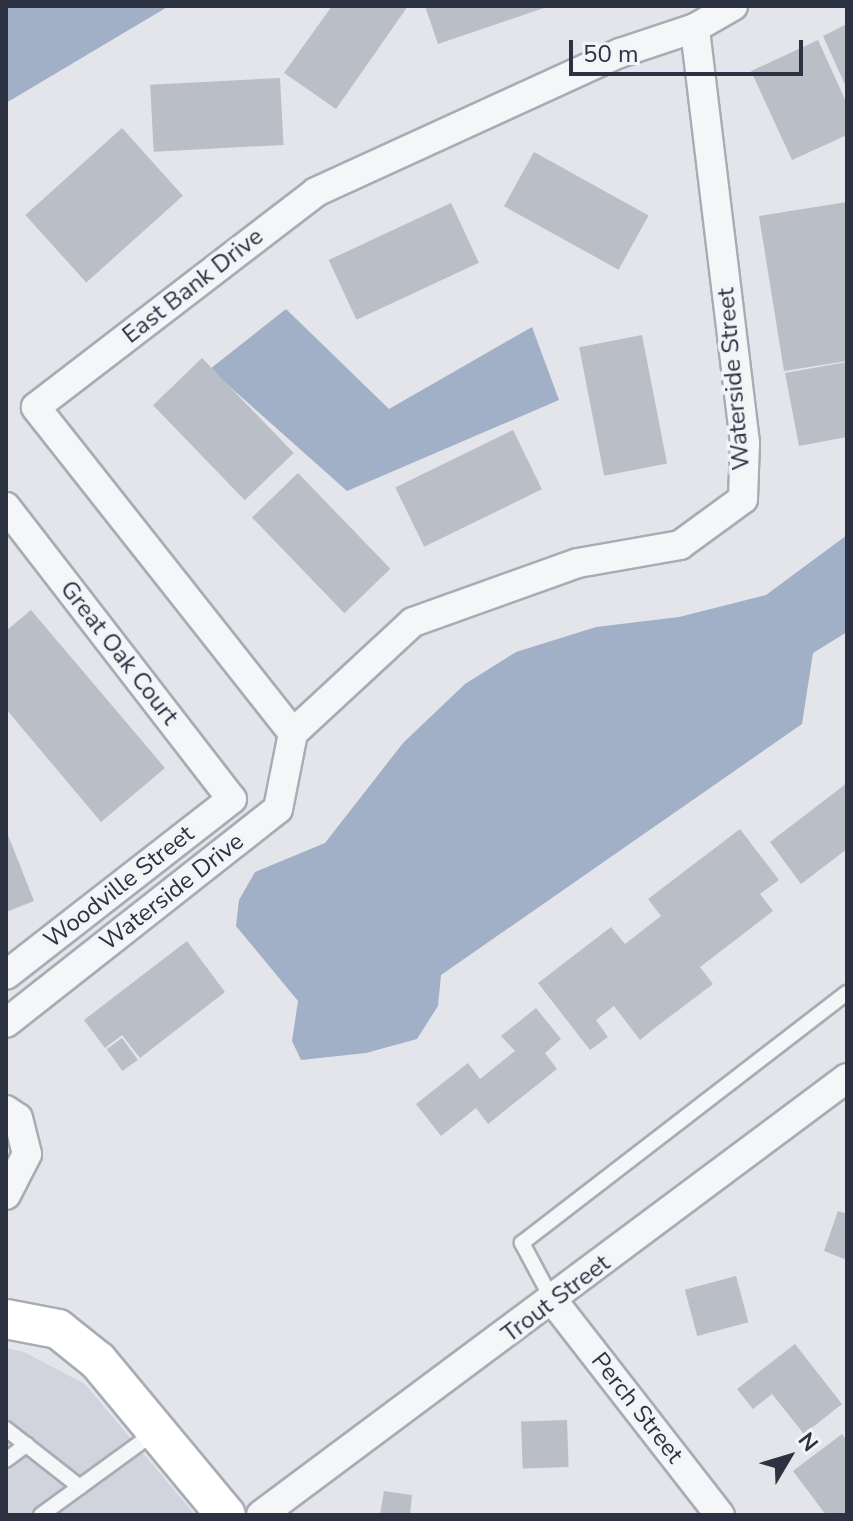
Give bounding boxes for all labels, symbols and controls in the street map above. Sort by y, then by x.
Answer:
scale bar [573,24,807,74]
text: 50 m [583,38,639,70]
street label: East Bank Drive [117,222,269,350]
street label: Waterside Street [712,287,756,471]
street label: Great Oak Court [54,575,184,731]
street label: Woodville Street [38,820,200,954]
street label: Waterside Drive [94,827,250,957]
street label: Trout Street [496,1249,616,1349]
street label: Perch Street [585,1347,689,1469]
north arrow [749,1417,829,1497]
text: N [791,1427,825,1458]

